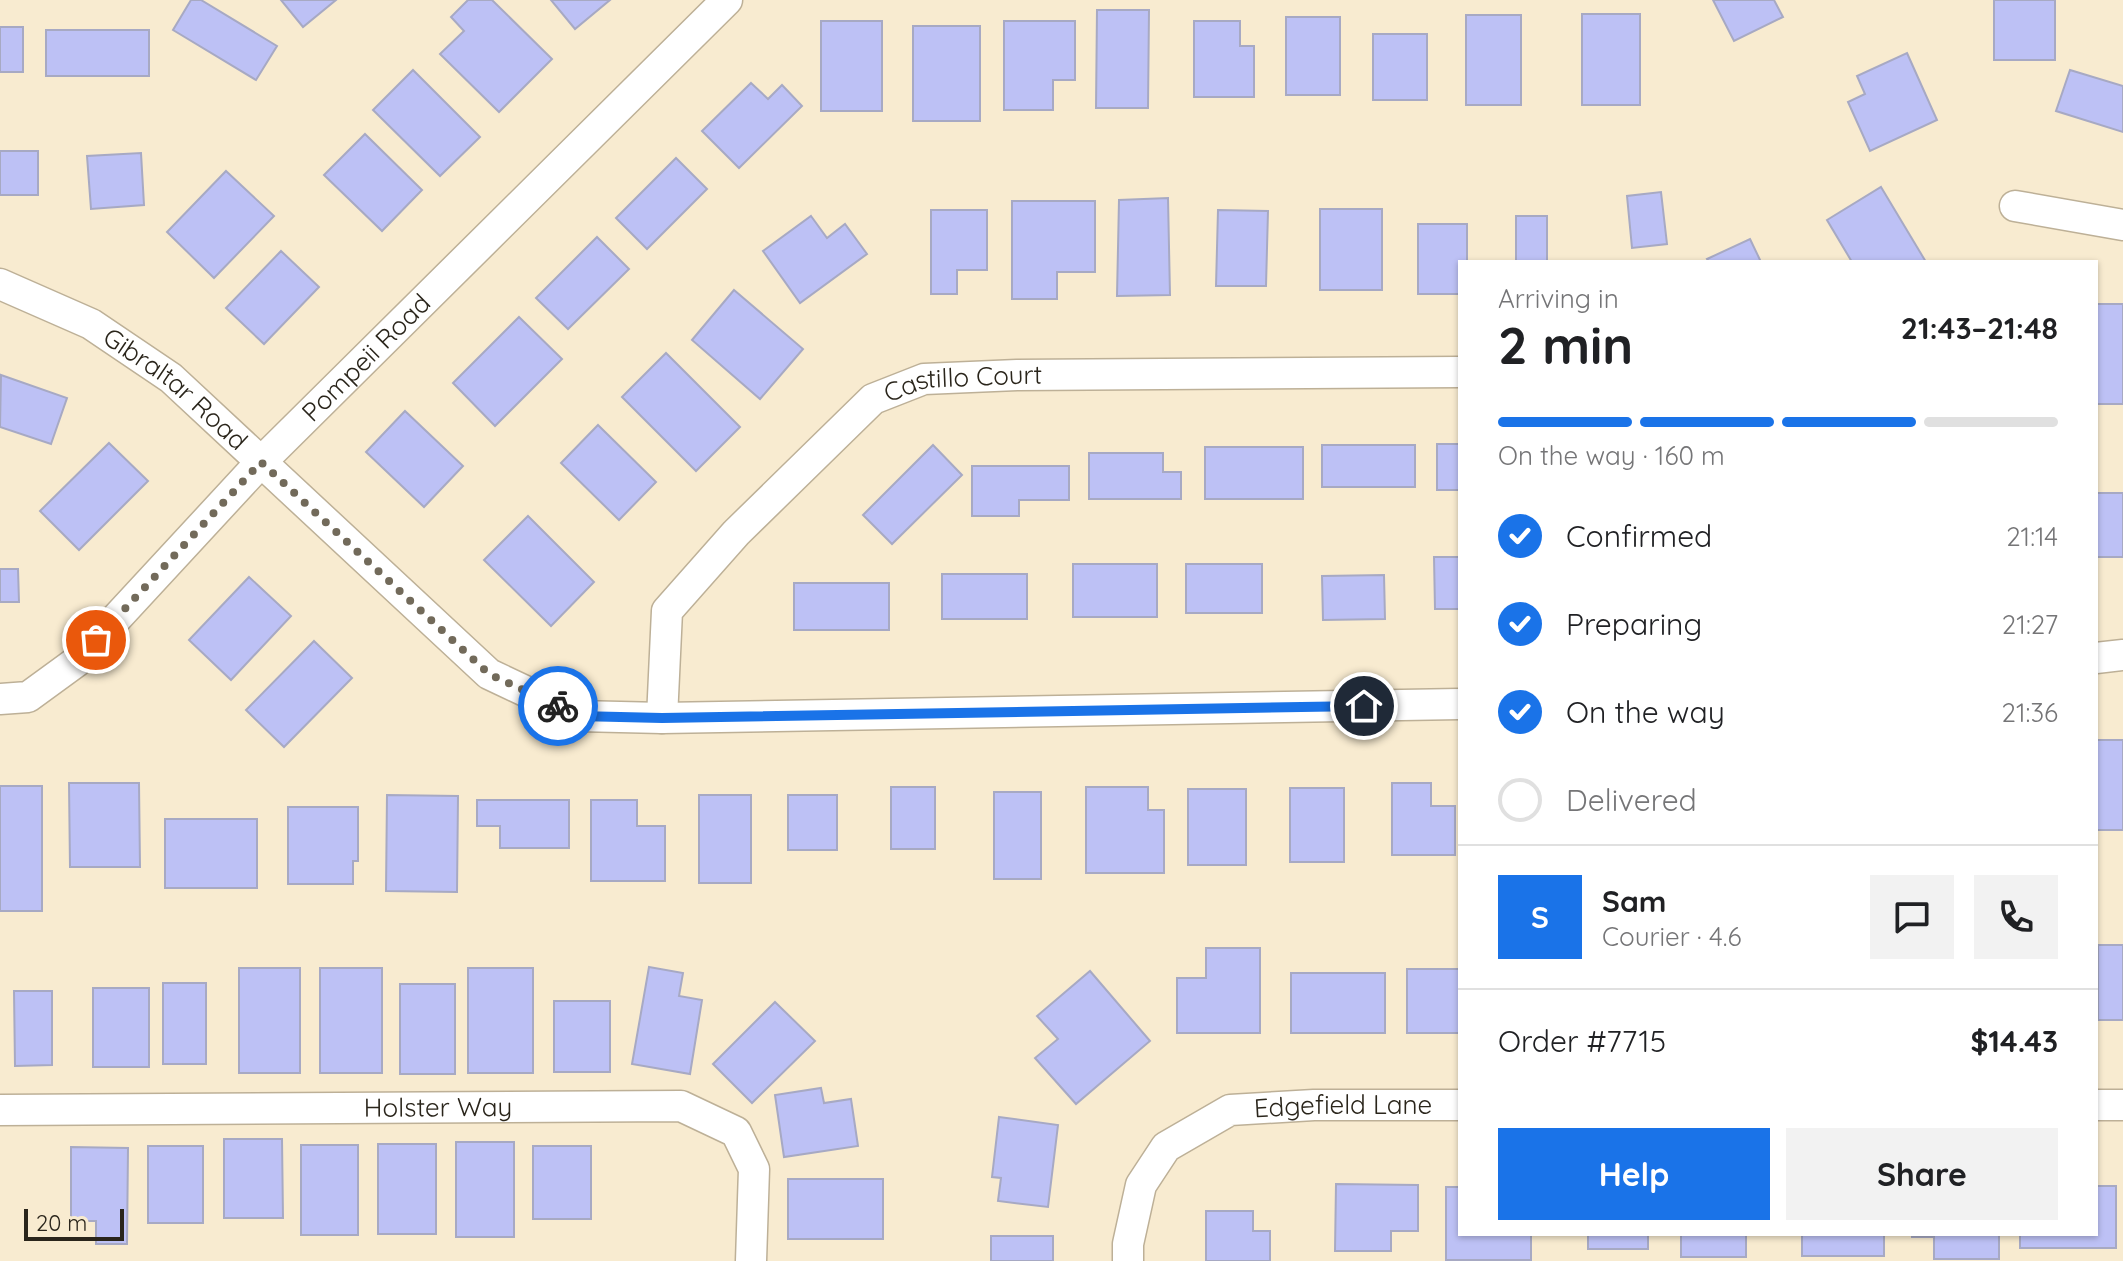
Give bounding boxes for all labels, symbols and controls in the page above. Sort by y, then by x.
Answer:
text: Arriving in [1498,282,1619,315]
street label: Pompeii Road [295,287,437,428]
text: 21:43–21:48 [1901,309,2058,347]
text: 2 min [1498,312,1633,377]
street label: Gibraltar Road [97,320,255,457]
street label: Castillo Court [879,358,1042,409]
text: On the way · 160 m [1498,439,1725,472]
icon: check [1498,514,1542,558]
text: Confirmed [1566,517,1712,555]
text: 21:14 [2006,520,2058,553]
icon: check [1498,602,1542,646]
text: Preparing [1566,605,1702,643]
pin [62,606,130,674]
text: 21:27 [2002,608,2058,641]
icon: bag [74,618,118,662]
courier [518,666,598,746]
pin [1330,672,1398,740]
icon: bike [536,684,580,728]
icon: home [1342,684,1386,728]
icon: check [1498,690,1542,734]
text: On the way [1566,693,1725,731]
text: 21:36 [2002,696,2058,729]
text: Delivered [1566,781,1697,819]
button: chat [1870,875,1954,959]
button: phone [1974,875,2058,959]
text: Sam [1602,882,1666,920]
text: S [1531,898,1549,936]
text: Courier · 4.6 [1602,920,1741,953]
text: Order #7715 [1498,1022,1666,1060]
text: $14.43 [1970,1022,2058,1060]
street label: Edgefield Lane [1253,1088,1432,1125]
street label: Holster Way [364,1090,512,1124]
button: Help [1498,1128,1770,1220]
button: Share [1786,1128,2058,1220]
scale bar [24,1205,124,1241]
text: 20 m [36,1209,87,1237]

